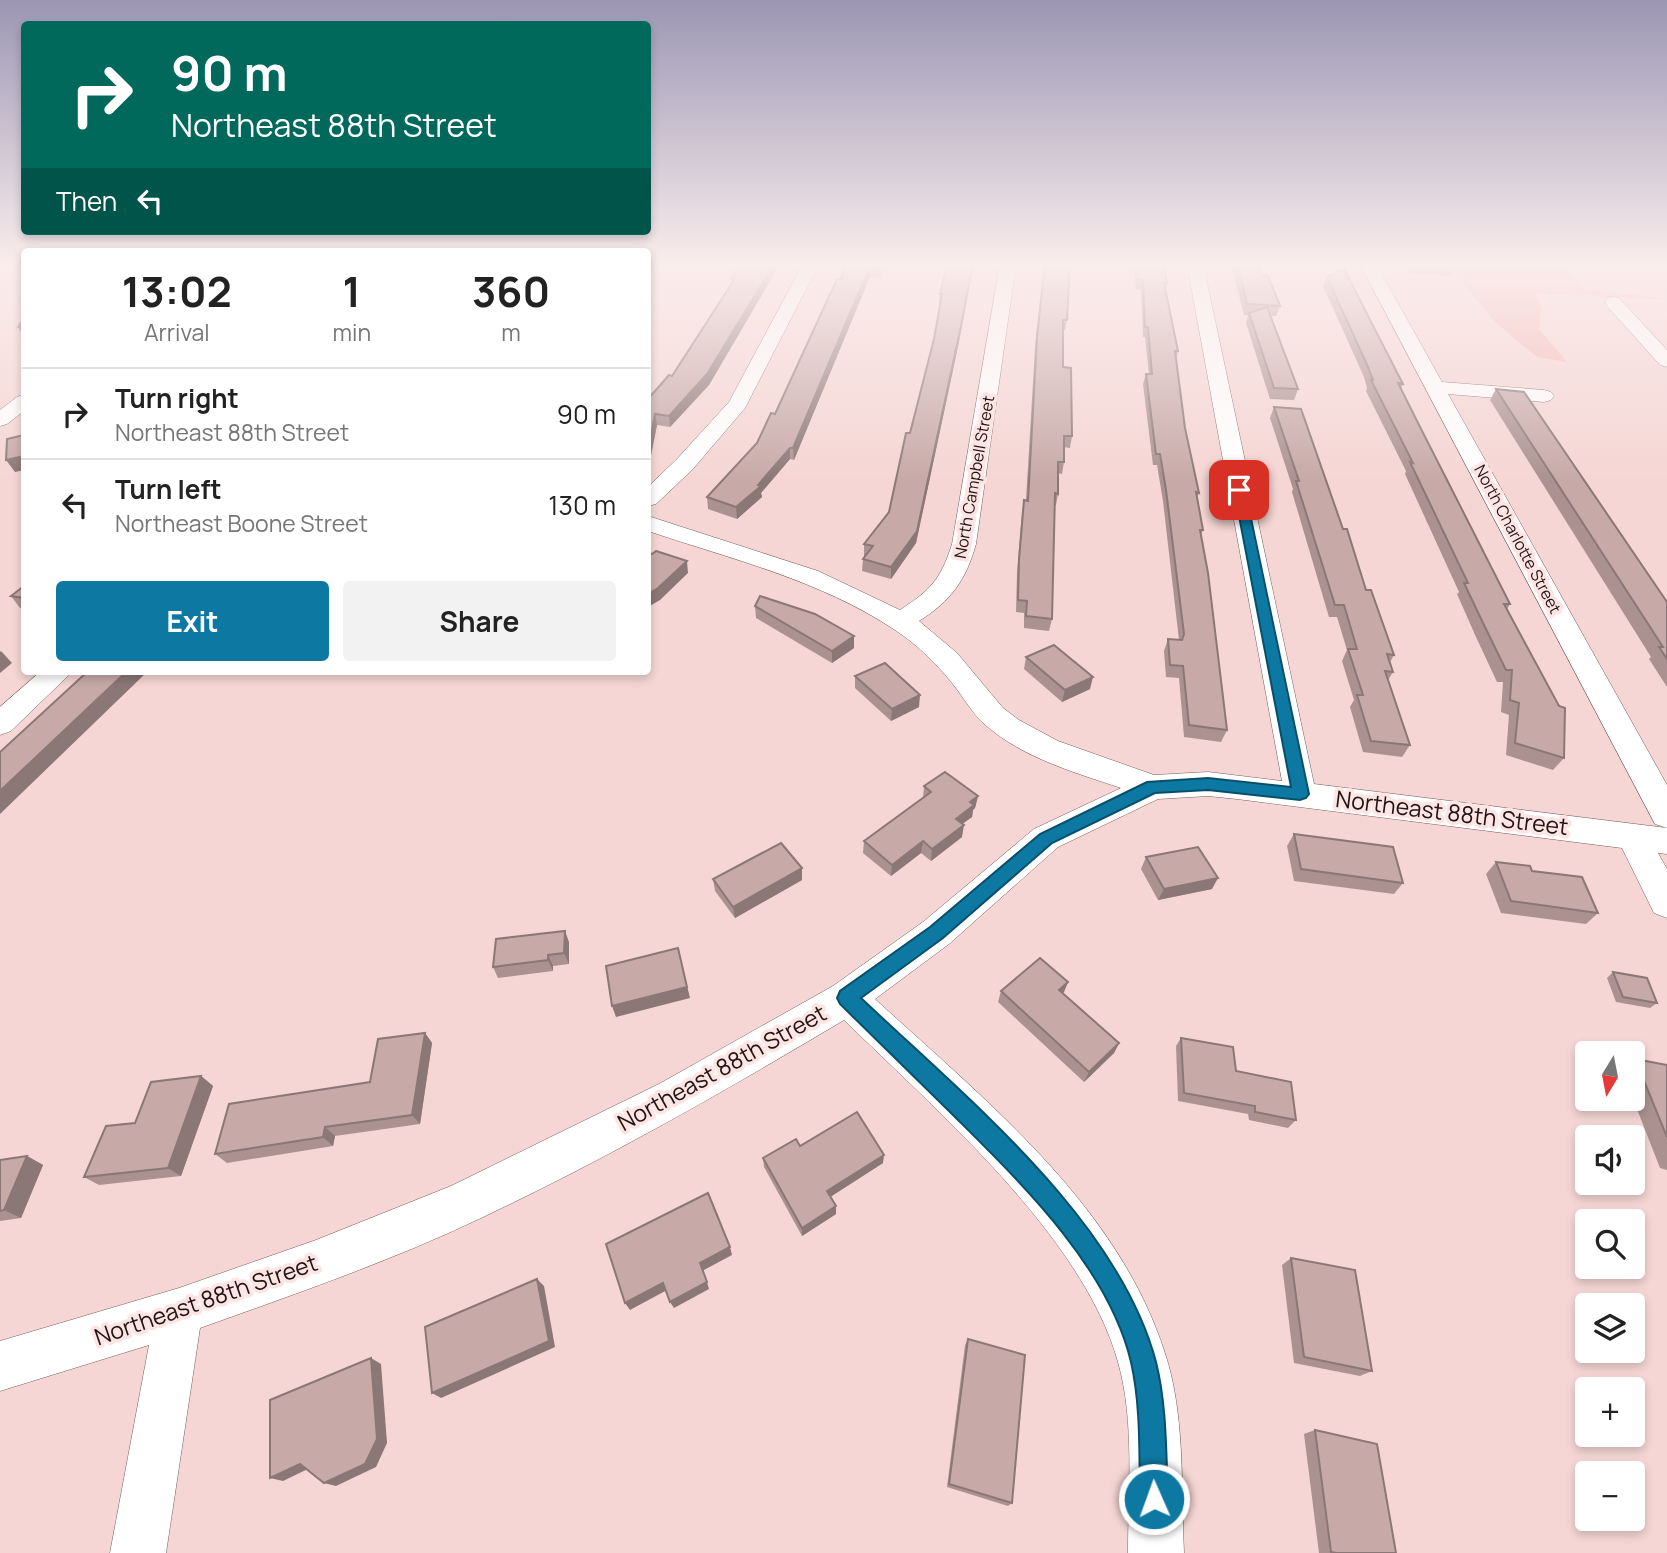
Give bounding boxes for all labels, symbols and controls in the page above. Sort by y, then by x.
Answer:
text: 90 m [171,39,288,106]
icon: right [56,49,147,140]
text: Northeast 88th Street [171,103,497,147]
icon: left [131,182,169,220]
text: Then [56,183,117,219]
text: 13:02 [122,262,232,320]
text: 1 [343,262,361,320]
text: 360 [472,262,550,320]
text: Arrival [144,316,210,348]
text: min [333,316,371,348]
text: m [501,316,521,348]
text: Turn right [115,380,239,416]
street label: North Campbell Street [949,394,999,560]
icon: right [56,395,94,433]
text: 90 m [557,396,616,432]
text: Northeast 88th Street [115,416,349,448]
pin [1209,460,1269,520]
street label: North Charlotte Street [1469,461,1567,617]
text: Turn left [115,471,222,507]
icon: arrive [1220,471,1258,509]
icon: left [56,486,94,524]
text: 130 m [548,487,616,523]
text: Northeast Boone Street [115,507,368,539]
button: Exit [56,581,329,661]
button: Share [343,581,616,661]
street label: Northeast 88th Street [1334,782,1570,842]
street label: Northeast 88th Street [611,996,832,1138]
north arrow [1575,1041,1645,1111]
map controls [1575,1041,1645,1531]
button: sound [1575,1125,1645,1195]
button: search [1575,1209,1645,1279]
street label: Northeast 88th Street [90,1246,322,1352]
button: layers [1575,1293,1645,1363]
button: + [1575,1377,1645,1447]
button: − [1575,1461,1645,1531]
position arrow [1117,1462,1191,1536]

